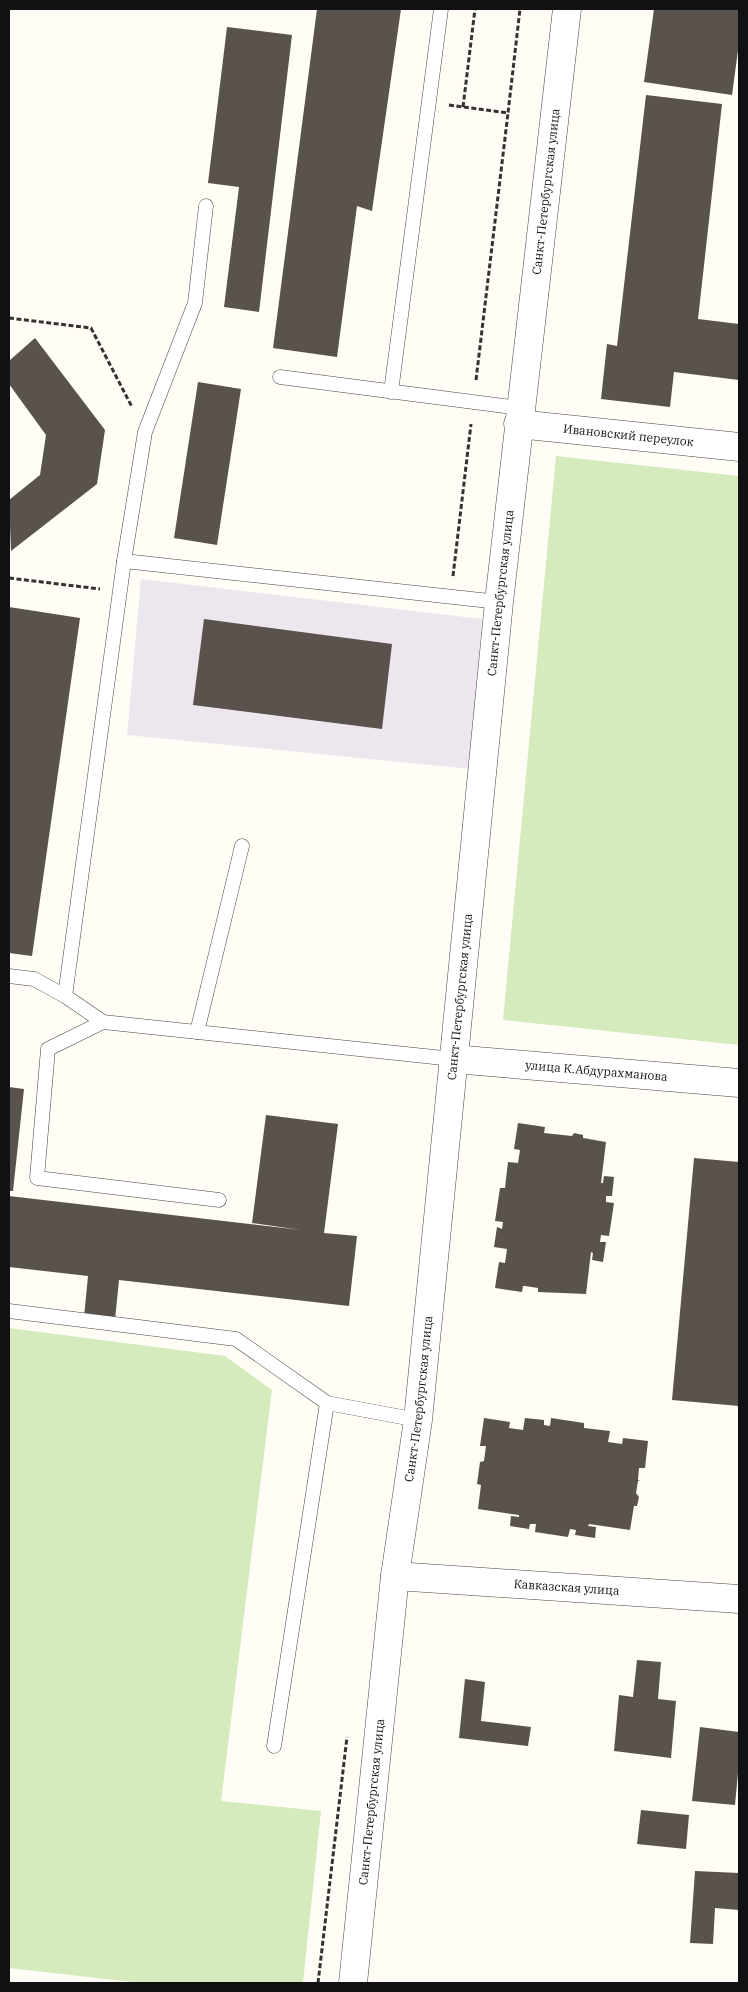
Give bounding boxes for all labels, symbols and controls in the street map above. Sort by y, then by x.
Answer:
street label: Санкт-Петербургская улица [529,107,563,275]
street label: Ивановский переулок [562,421,695,449]
street label: Санкт-Петербургская улица [484,508,517,677]
street label: Санкт-Петербургская улица [444,912,475,1081]
street label: улица К.Абдурахманова [525,1057,669,1084]
street label: Санкт-Петербургская улица [401,1314,435,1483]
street label: Кавказская улица [513,1576,620,1598]
street label: Санкт-Петербургская улица [355,1717,387,1886]

